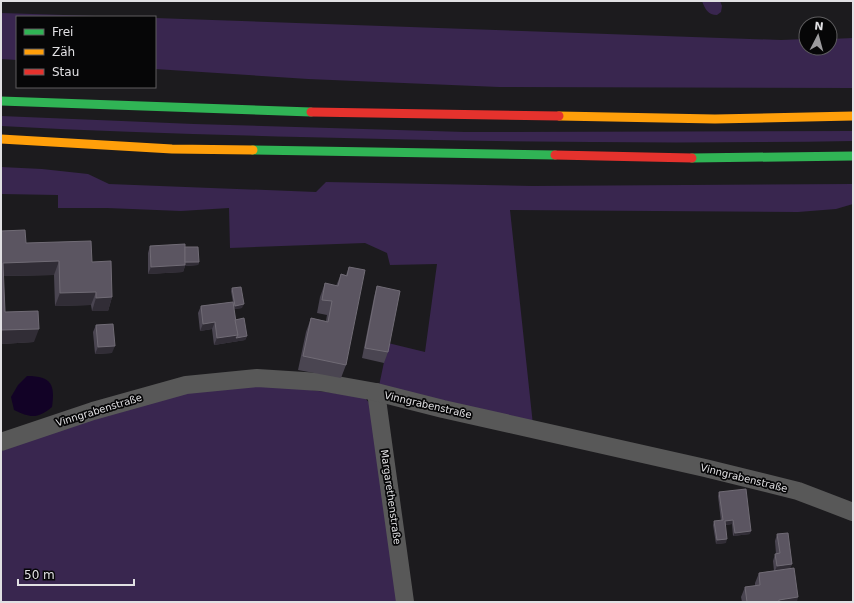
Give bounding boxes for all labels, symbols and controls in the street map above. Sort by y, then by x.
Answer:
legend [16,16,156,88]
north arrow [798,16,838,56]
text: N [814,20,824,33]
text: Frei [52,25,73,39]
text: Zäh [52,45,75,59]
text: Stau [52,65,79,79]
street label: Vinngrabenstraße [383,390,473,420]
street label: Vinngrabenstraße [55,392,143,428]
street label: Margarethenstraße [379,449,403,545]
street label: Vinngrabenstraße [699,462,789,494]
scale bar [18,561,134,587]
text: 50 m [24,568,55,582]

